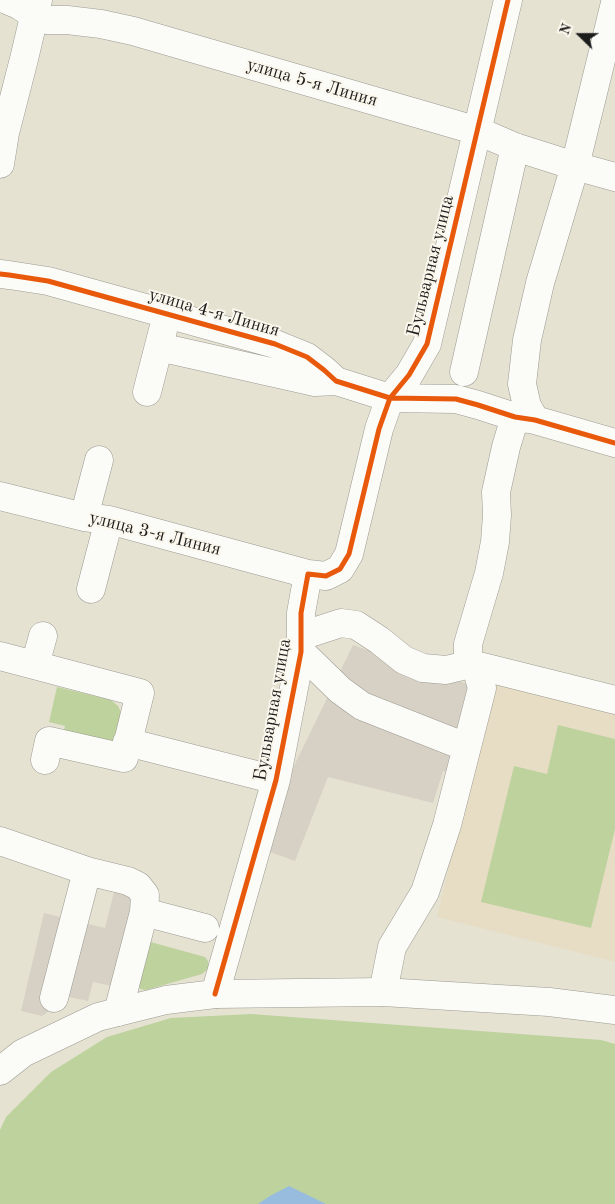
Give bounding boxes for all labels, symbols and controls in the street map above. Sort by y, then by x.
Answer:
north arrow [555,10,605,60]
text: N [558,22,575,37]
street label: улица 5-я Линия [244,54,380,112]
street label: Бульварная улица [403,193,459,339]
street label: улица 4-я Линия [146,284,282,342]
street label: улица 3-я Линия [87,507,223,561]
street label: Бульварная улица [250,637,296,783]

